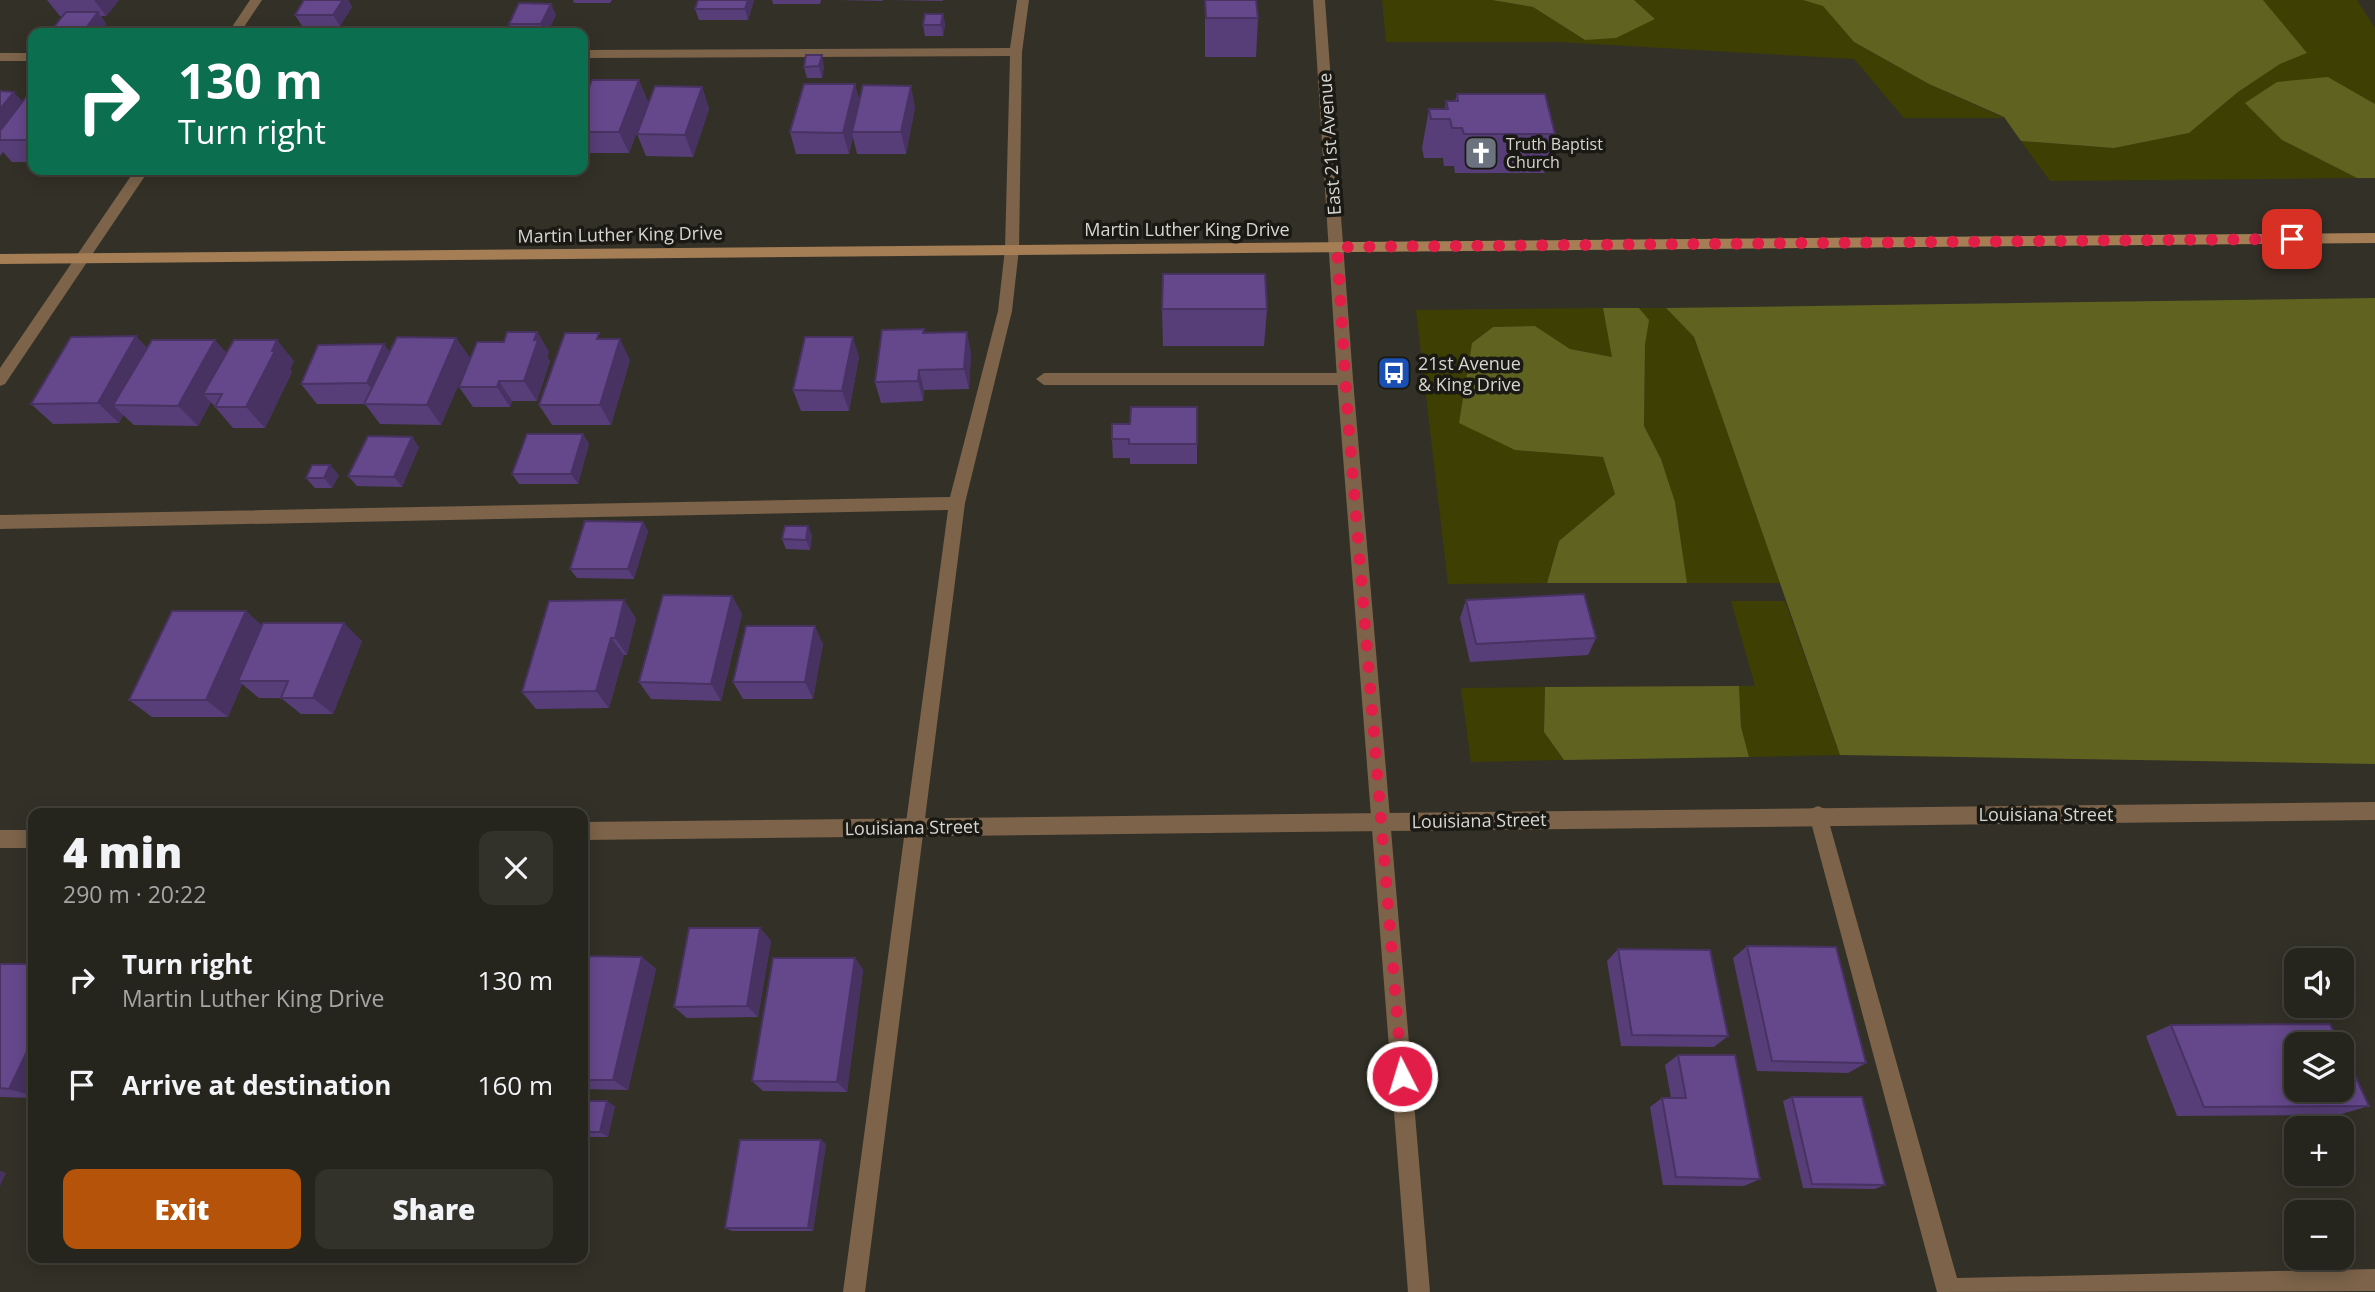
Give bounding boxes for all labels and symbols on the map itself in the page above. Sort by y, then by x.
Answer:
street label: East 21st Avenue [1312,72,1346,216]
place label: Truth Baptist Church [1506,133,1603,173]
church icon: Truth Baptist Church [1462,134,1500,172]
pin [2262,209,2322,269]
street label: Martin Luther King Drive [1084,217,1290,241]
street label: Martin Luther King Drive [517,220,723,248]
place label: 21st Avenue & King Drive [1418,351,1521,396]
bus stop icon: 21st Avenue & King Drive [1375,354,1413,392]
street label: Louisiana Street [1979,802,2113,826]
street label: Louisiana Street [1411,807,1547,833]
street label: Louisiana Street [844,814,980,840]
position arrow [1365,1039,1439,1113]

